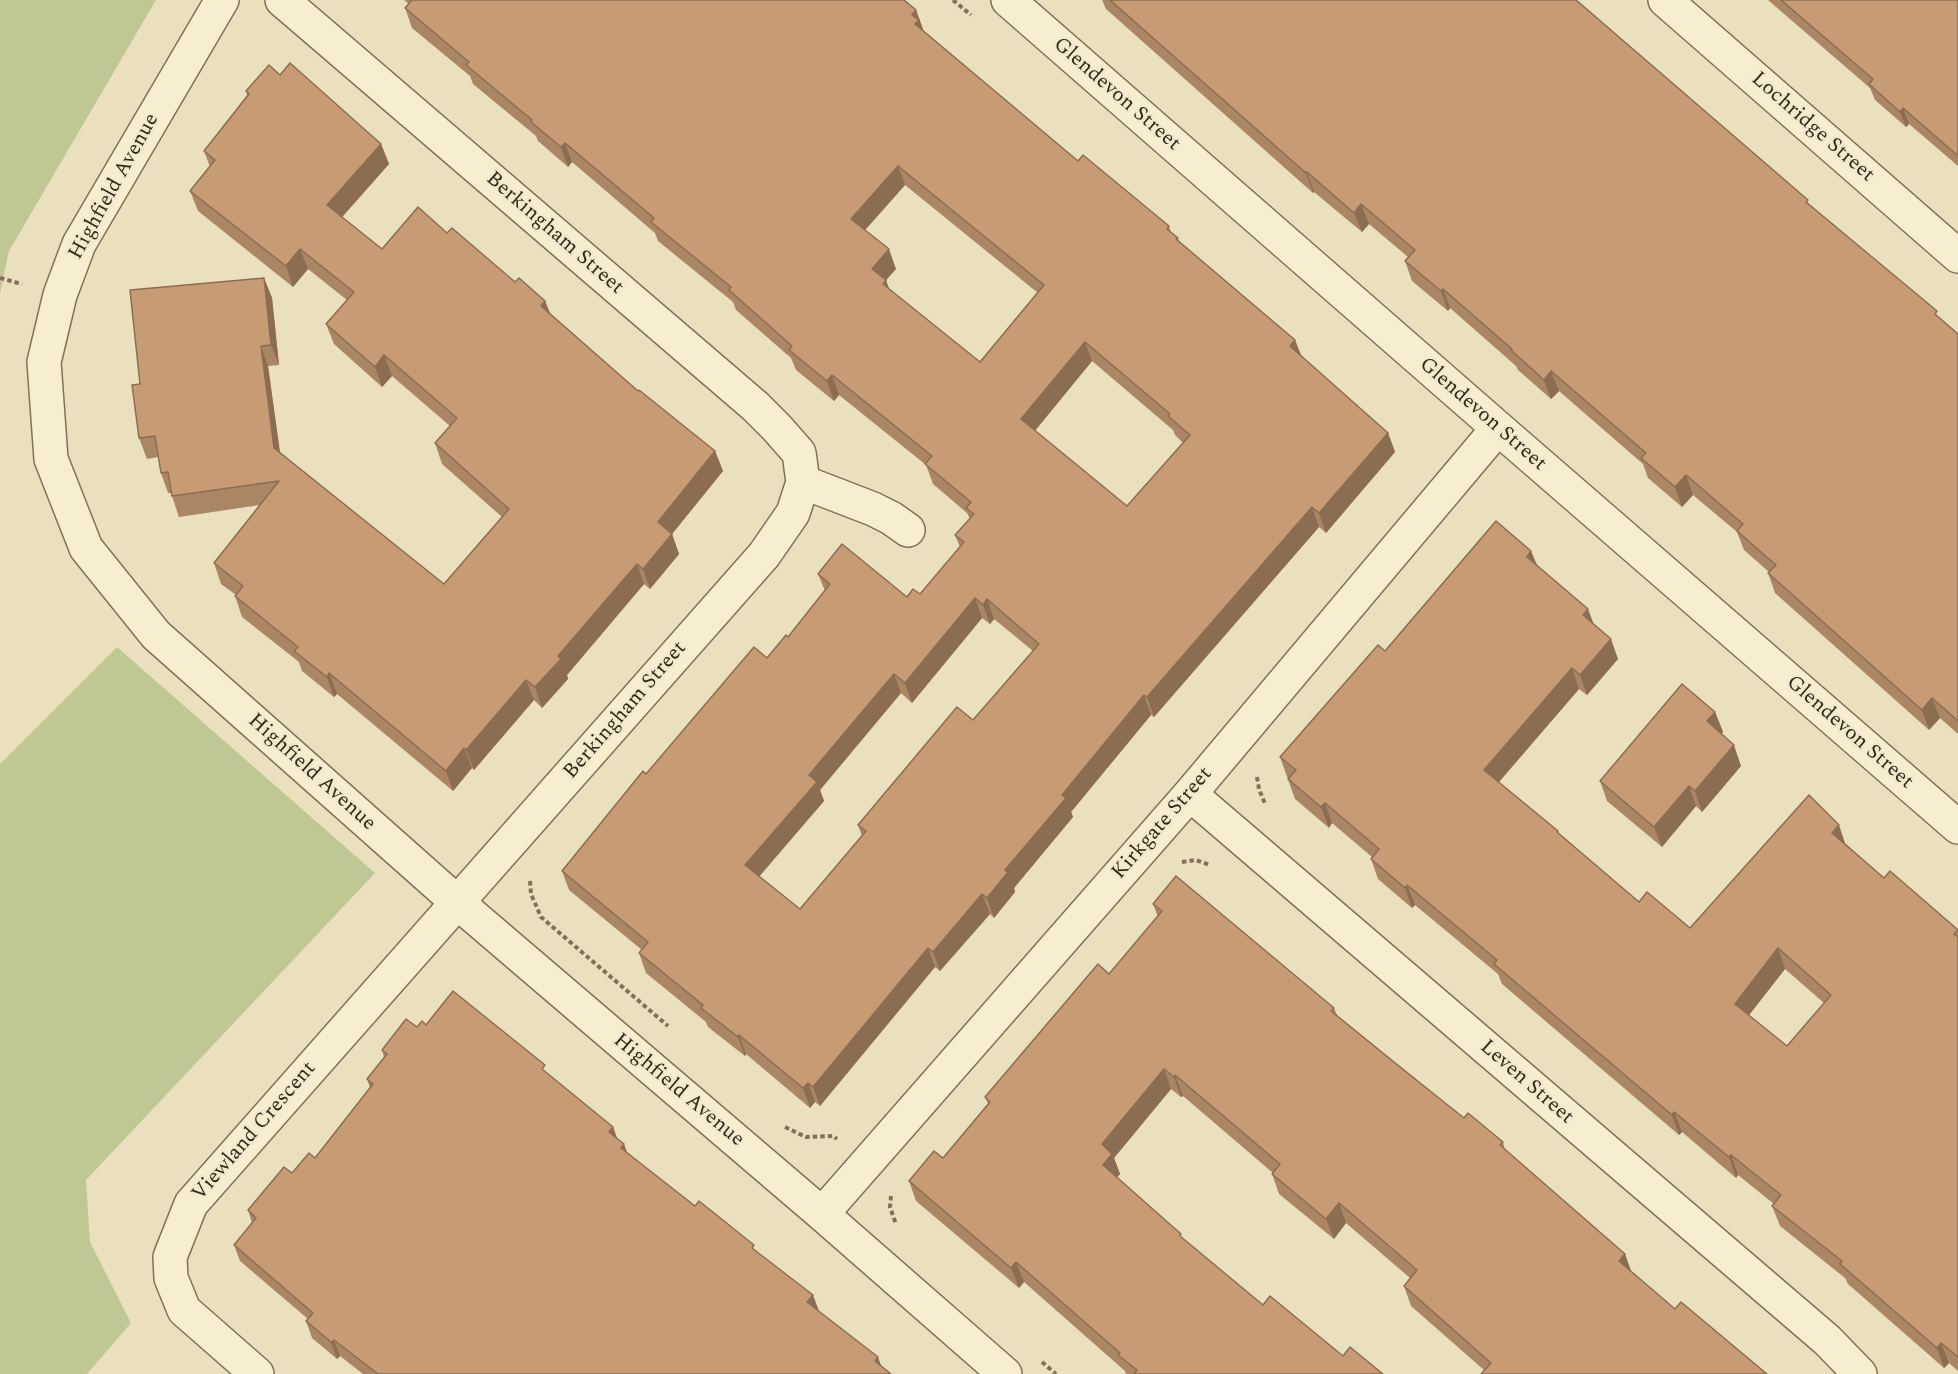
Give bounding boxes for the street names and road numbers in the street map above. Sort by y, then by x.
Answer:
street label: Glendevon Street [1047,33,1185,157]
street label: Lochridge Street [1745,68,1879,188]
street label: Highfield Avenue [64,109,166,265]
street label: Berkingham Street [480,167,628,301]
street label: Glendevon Street [1413,353,1551,477]
street label: Berkingham Street [559,637,693,785]
street label: Glendevon Street [1780,671,1918,795]
street label: Highfield Avenue [242,709,380,837]
street label: Kirkgate Street [1107,763,1219,885]
street label: Highfield Avenue [607,1029,749,1153]
street label: Leven Street [1474,1035,1578,1131]
street label: Viewland Crescent [188,1057,322,1207]

